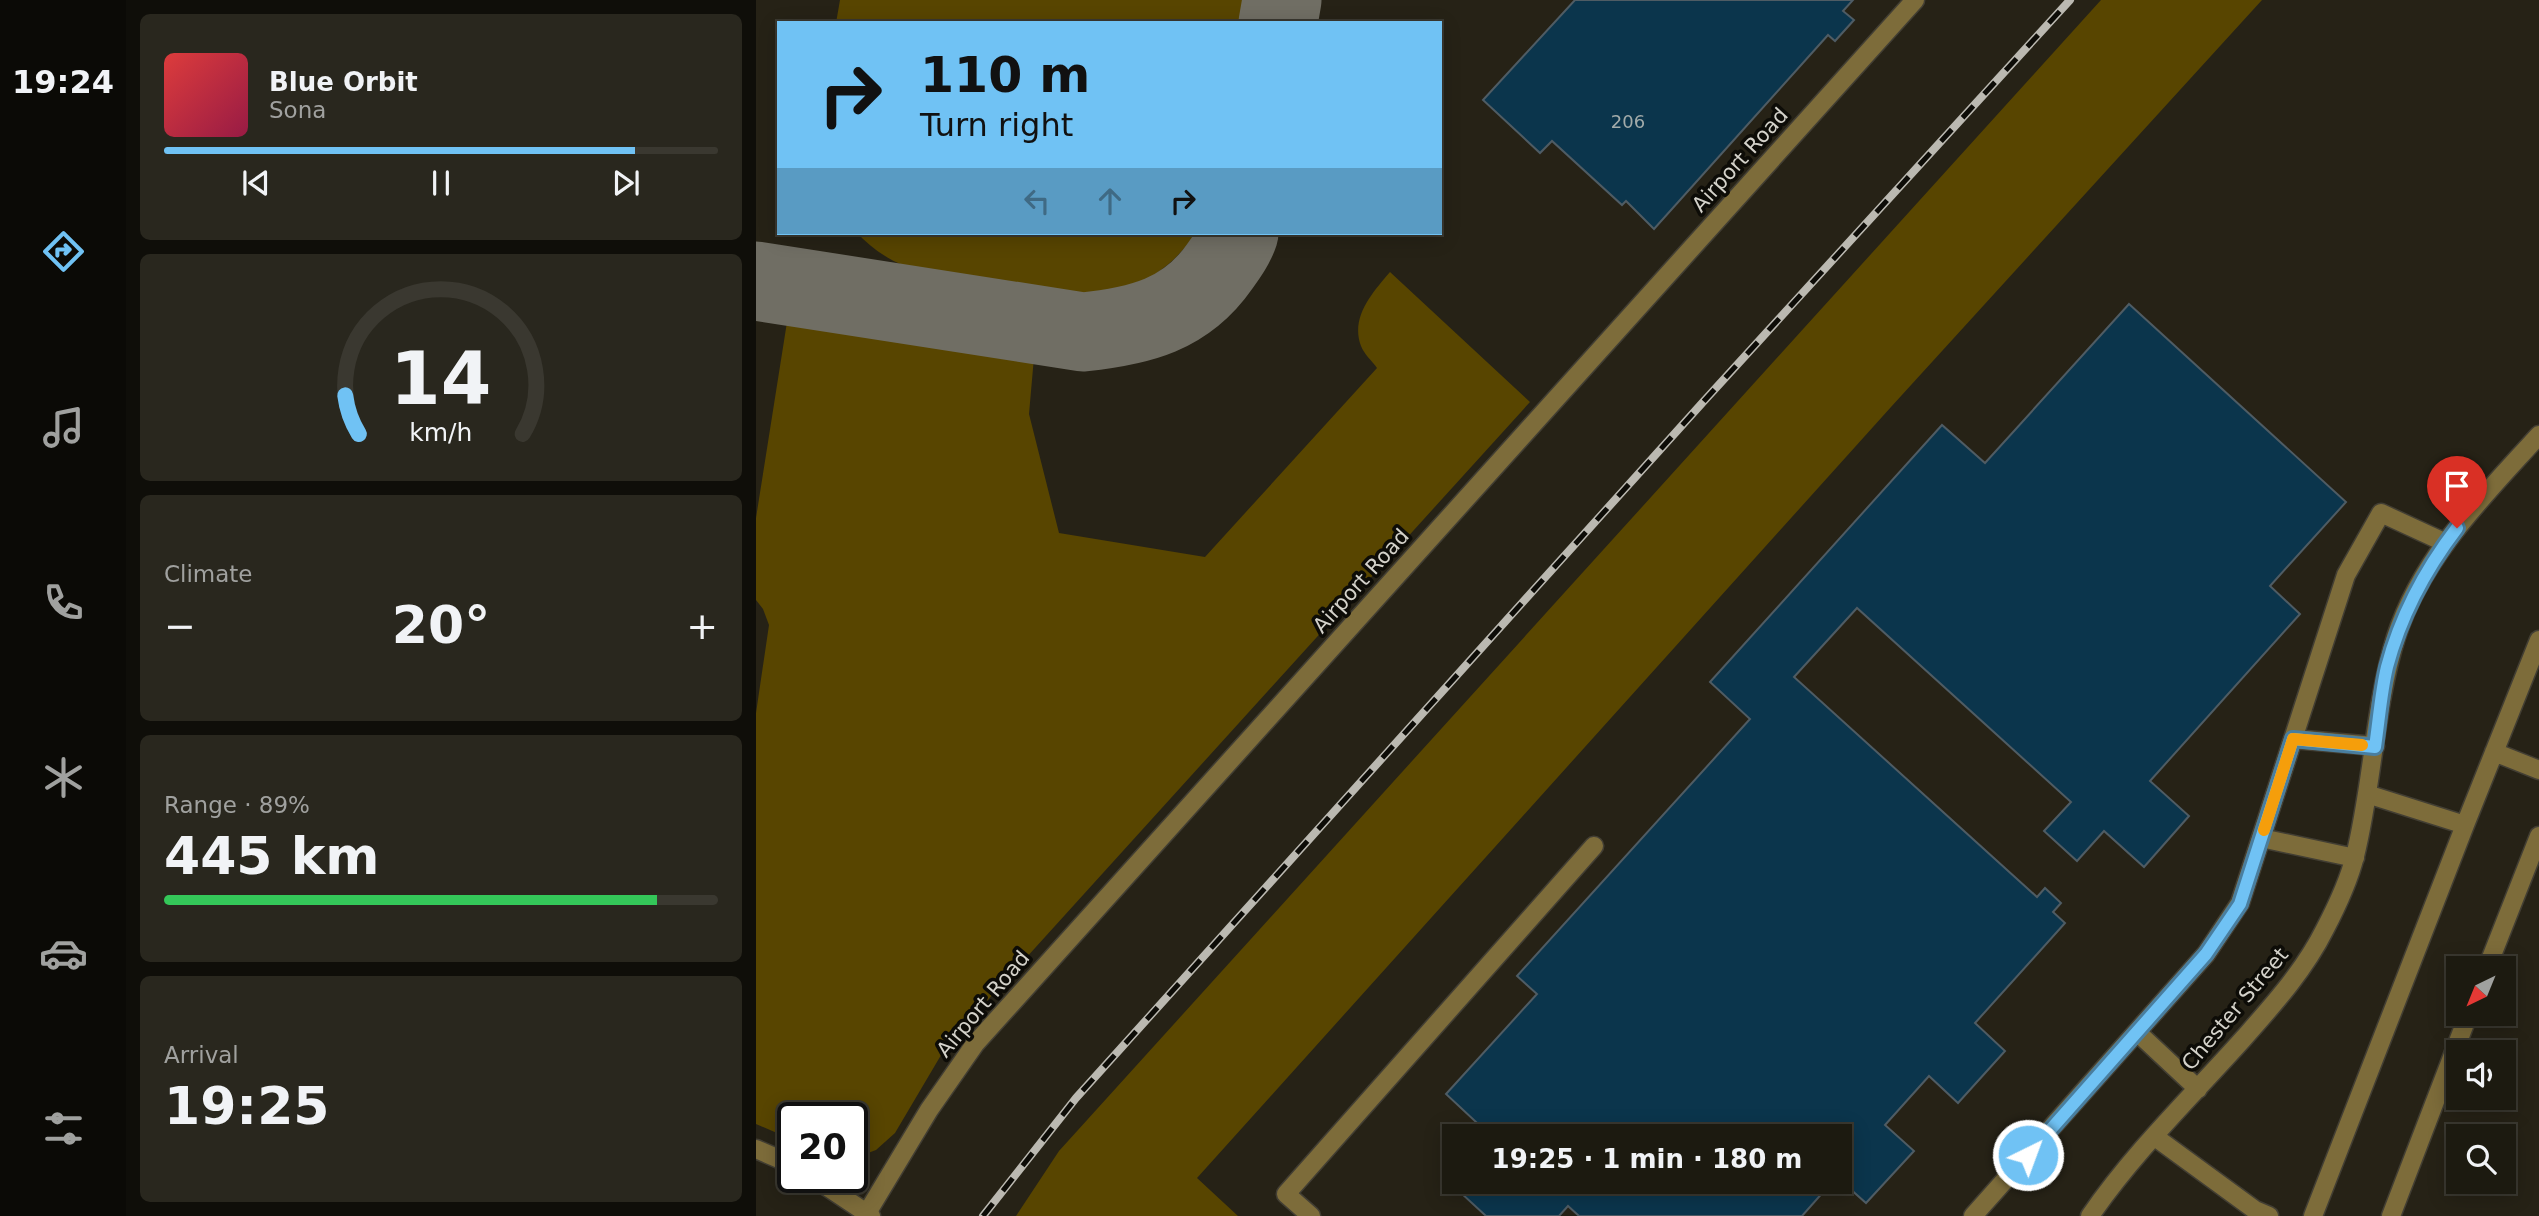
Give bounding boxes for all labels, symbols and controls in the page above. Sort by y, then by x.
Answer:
text: 110 m [920,47,1090,104]
icon: right [805,49,896,140]
text: 19:24 [12,63,114,101]
text: Blue Orbit [269,67,418,97]
text: Sona [269,97,326,123]
street label: Airport Road [1687,103,1793,217]
text: Turn right [920,106,1073,144]
house number: 206 [1611,111,1645,132]
icon: previous [237,164,275,202]
icon: pause [422,164,460,202]
icon: next [607,164,645,202]
icon: left [1018,182,1056,220]
icon: ahead [1091,182,1129,220]
icon: right [1164,182,1202,220]
icon: directions [39,227,88,276]
text: 14 [390,336,492,421]
icon: music [39,403,88,452]
text: km/h [409,417,473,446]
pin [2427,456,2487,528]
icon: arrive [2438,467,2476,505]
street label: Airport Road [1308,524,1414,638]
text: Climate [164,561,253,587]
icon: phone [39,578,88,627]
text: 20° [392,595,490,655]
text: − [164,604,196,648]
text: + [686,604,718,648]
icon: climate [39,753,88,802]
text: Range · 89% [164,792,310,818]
text: 445 km [164,826,379,886]
icon: car [39,929,88,978]
street label: Chester Street [2177,943,2293,1075]
street label: Airport Road [932,946,1034,1062]
north arrow [2446,956,2516,1026]
map controls [2446,956,2516,1194]
button: sound [2446,1040,2516,1110]
text: Arrival [164,1042,239,1068]
text: 19:25 [164,1076,330,1136]
speed limit sign: 20 [777,1102,868,1193]
icon: filters [39,1104,88,1153]
position arrow [1991,1118,2065,1192]
button: search [2446,1124,2516,1194]
text: 19:25 · 1 min · 180 m [1492,1144,1802,1174]

